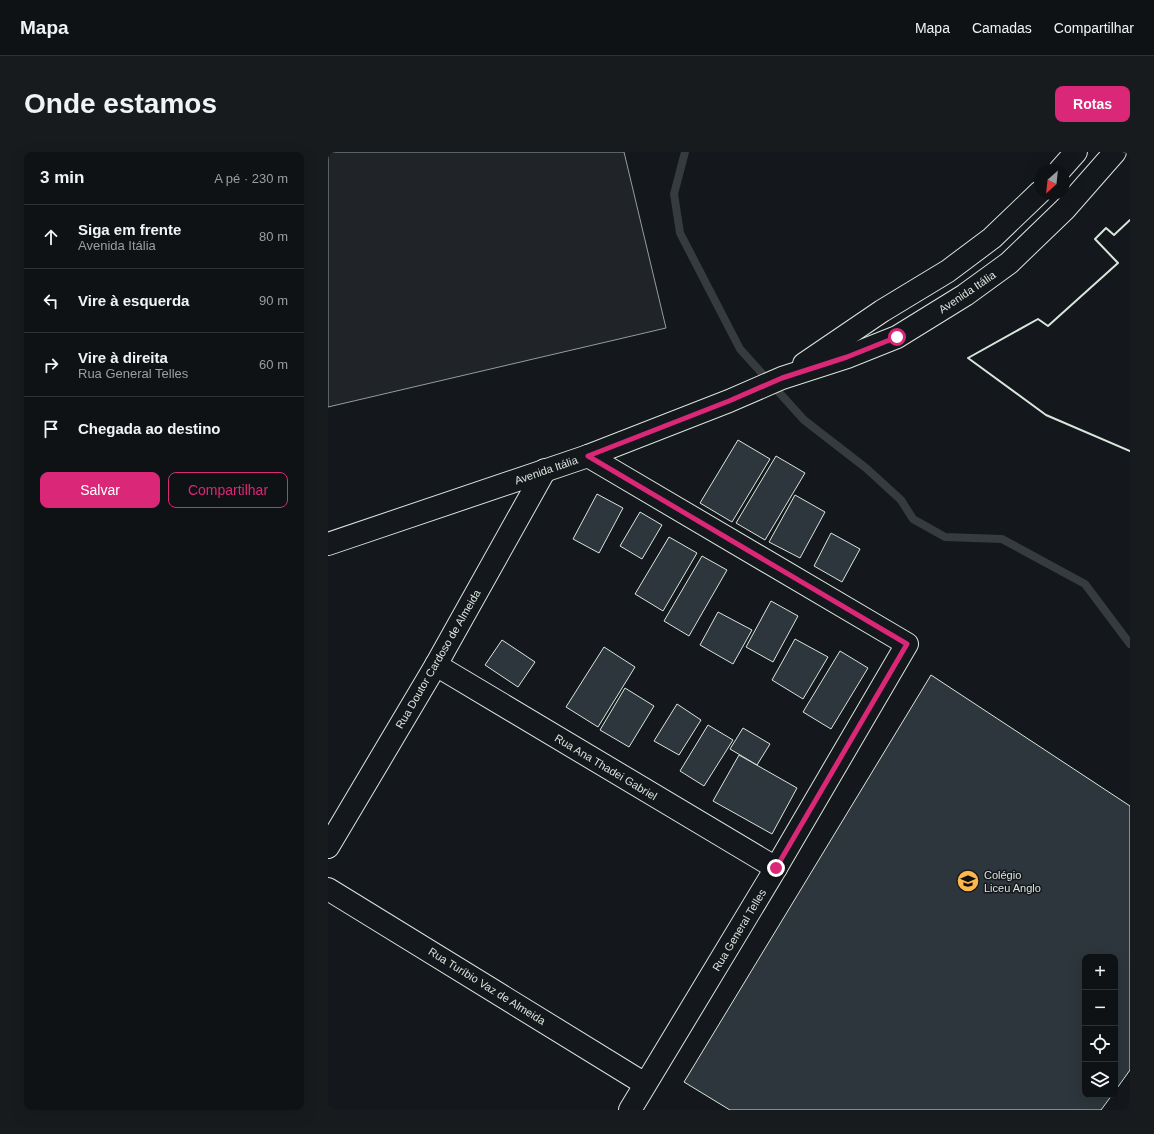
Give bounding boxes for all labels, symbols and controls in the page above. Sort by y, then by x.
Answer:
text: Mapa [20,17,69,38]
text: Mapa [915,20,950,36]
text: Camadas [972,20,1032,36]
text: Compartilhar [1054,20,1134,36]
button: Rotas [1055,86,1130,122]
text: Onde estamos [24,88,217,119]
north arrow [1034,164,1070,200]
text: 3 min [40,168,84,187]
text: A pé · 230 m [214,171,288,186]
text: Siga em frente [78,221,181,238]
icon: ahead [40,226,62,248]
text: 80 m [259,229,288,244]
text: Avenida Itália [78,238,156,253]
street label: Avenida Itália [936,268,998,315]
icon: left [40,290,62,312]
text: Vire à esquerda [78,292,189,309]
text: 90 m [259,293,288,308]
route start [888,328,906,346]
text: Vire à direita [78,349,168,366]
icon: right [40,354,62,376]
text: 60 m [259,357,288,372]
text: Rua General Telles [78,366,188,381]
icon: arrive [40,418,62,440]
text: Chegada ao destino [78,420,221,437]
street label: Avenida Itália [513,453,580,486]
button: Salvar [40,472,160,508]
button: Compartilhar [168,472,288,508]
street label: Rua Doutor Cardoso de Almeida [393,587,483,731]
street label: Rua Ana Thadei Gabriel [553,732,659,802]
route end [767,859,785,877]
school or university icon: Colégio Liceu Anglo [955,868,981,894]
place label: Colégio Liceu Anglo [984,869,1041,894]
street label: Rua General Telles [710,886,768,973]
street label: Rua Turíbio Vaz de Almeida [426,945,548,1027]
map controls [1082,954,1118,1098]
button: + [1082,954,1118,990]
button: − [1082,990,1118,1026]
button: locate [1082,1026,1118,1062]
button: layers [1082,1062,1118,1098]

